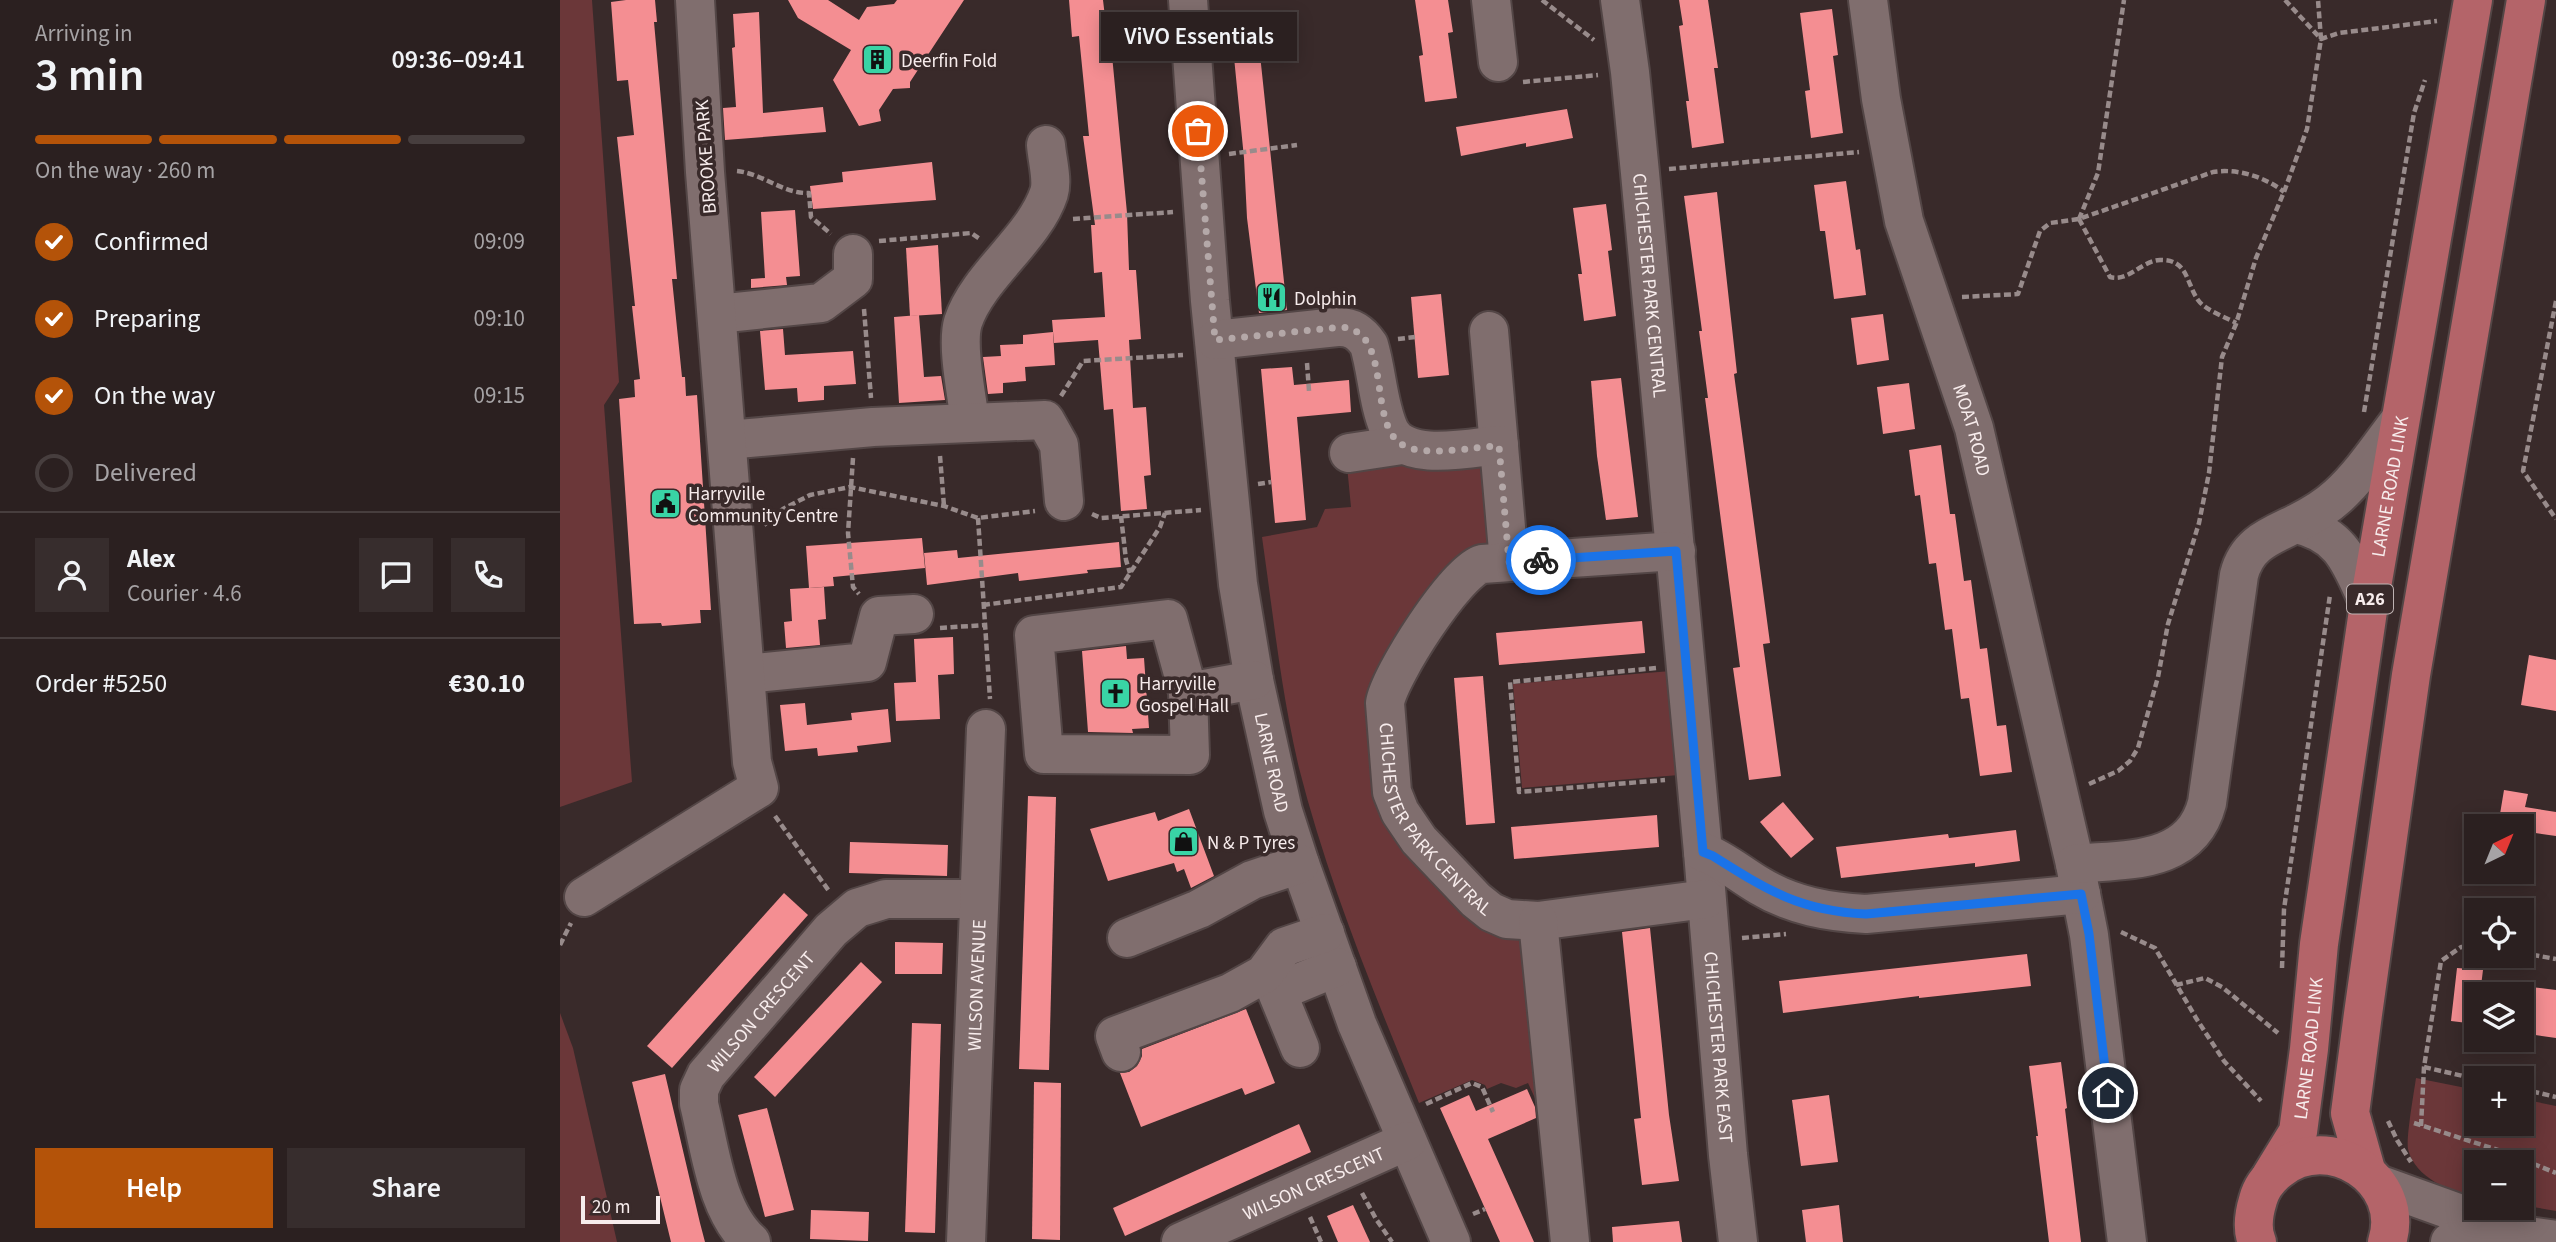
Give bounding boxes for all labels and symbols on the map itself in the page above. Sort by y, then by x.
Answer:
callout: ViVO Essentials [1100,12,1296,61]
building icon: Deerfin Fold [861,43,895,77]
place label: Deerfin Fold [901,48,997,75]
street label: BROOKE PARK [689,99,724,215]
pin [1168,101,1228,161]
street label: CHICHESTER PARK CENTRAL [1625,172,1673,399]
restaurant icon: Dolphin [1254,281,1288,315]
place label: Dolphin [1294,286,1357,313]
street label: MOAT ROAD [1945,381,1997,479]
street label: LARNE ROAD LINK [2365,414,2416,559]
place label: Harryville Community Centre [688,481,838,530]
public building icon: Harryville Community Centre [648,487,682,521]
courier [1506,525,1576,595]
road number: A26 [2347,584,2393,614]
place label: Harryville Gospel Hall [1139,671,1229,720]
church icon: Harryville Gospel Hall [1099,677,1133,711]
street label: LARNE ROAD [1247,710,1295,815]
street label: CHICHESTER PARK CENTRAL [1372,722,1497,923]
north arrow [2464,814,2534,884]
shop icon: N & P Tyres [1167,825,1201,859]
place label: N & P Tyres [1207,830,1295,857]
street label: WILSON AVENUE [961,919,994,1052]
street label: WILSON CRESCENT [702,946,822,1079]
street label: CHICHESTER PARK EAST [1696,950,1739,1144]
street label: LARNE ROAD LINK [2288,976,2331,1121]
pin [2078,1063,2138,1123]
street label: WILSON CRESCENT [1239,1141,1389,1228]
scale bar [581,1193,660,1225]

